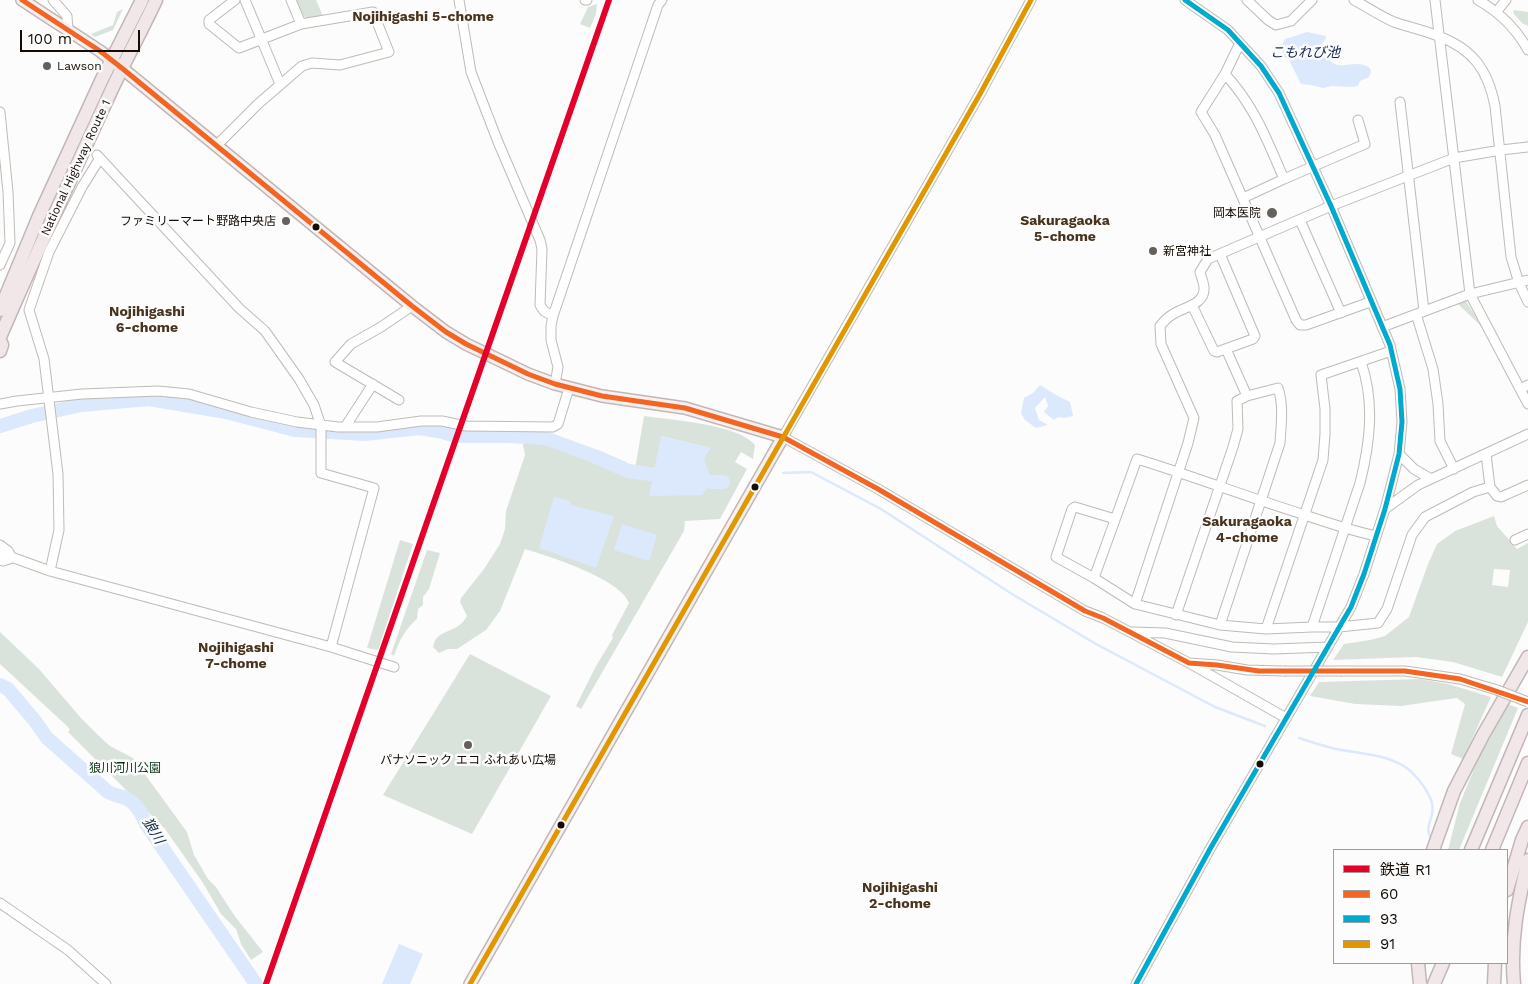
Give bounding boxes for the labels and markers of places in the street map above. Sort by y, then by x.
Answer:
place label: Lawson [57,59,102,73]
marker: Lawson [41,60,53,72]
place label: 岡本医院 [1213,206,1261,220]
marker: 岡本医院 [1265,206,1279,220]
place label: ファミリーマート野路中央店 [120,214,276,228]
marker: ファミリーマート野路中央店 [280,215,292,227]
unlabelled marker [311,222,321,232]
place label: 新宮神社 [1163,244,1211,258]
marker: 新宮神社 [1147,245,1159,257]
unlabelled marker [750,482,760,492]
marker: パナソニック エコ ふれあい広場 [462,739,474,751]
place label: パナソニック エコ ふれあい広場 [380,753,556,767]
unlabelled marker [1255,759,1265,769]
unlabelled marker [556,820,566,830]

